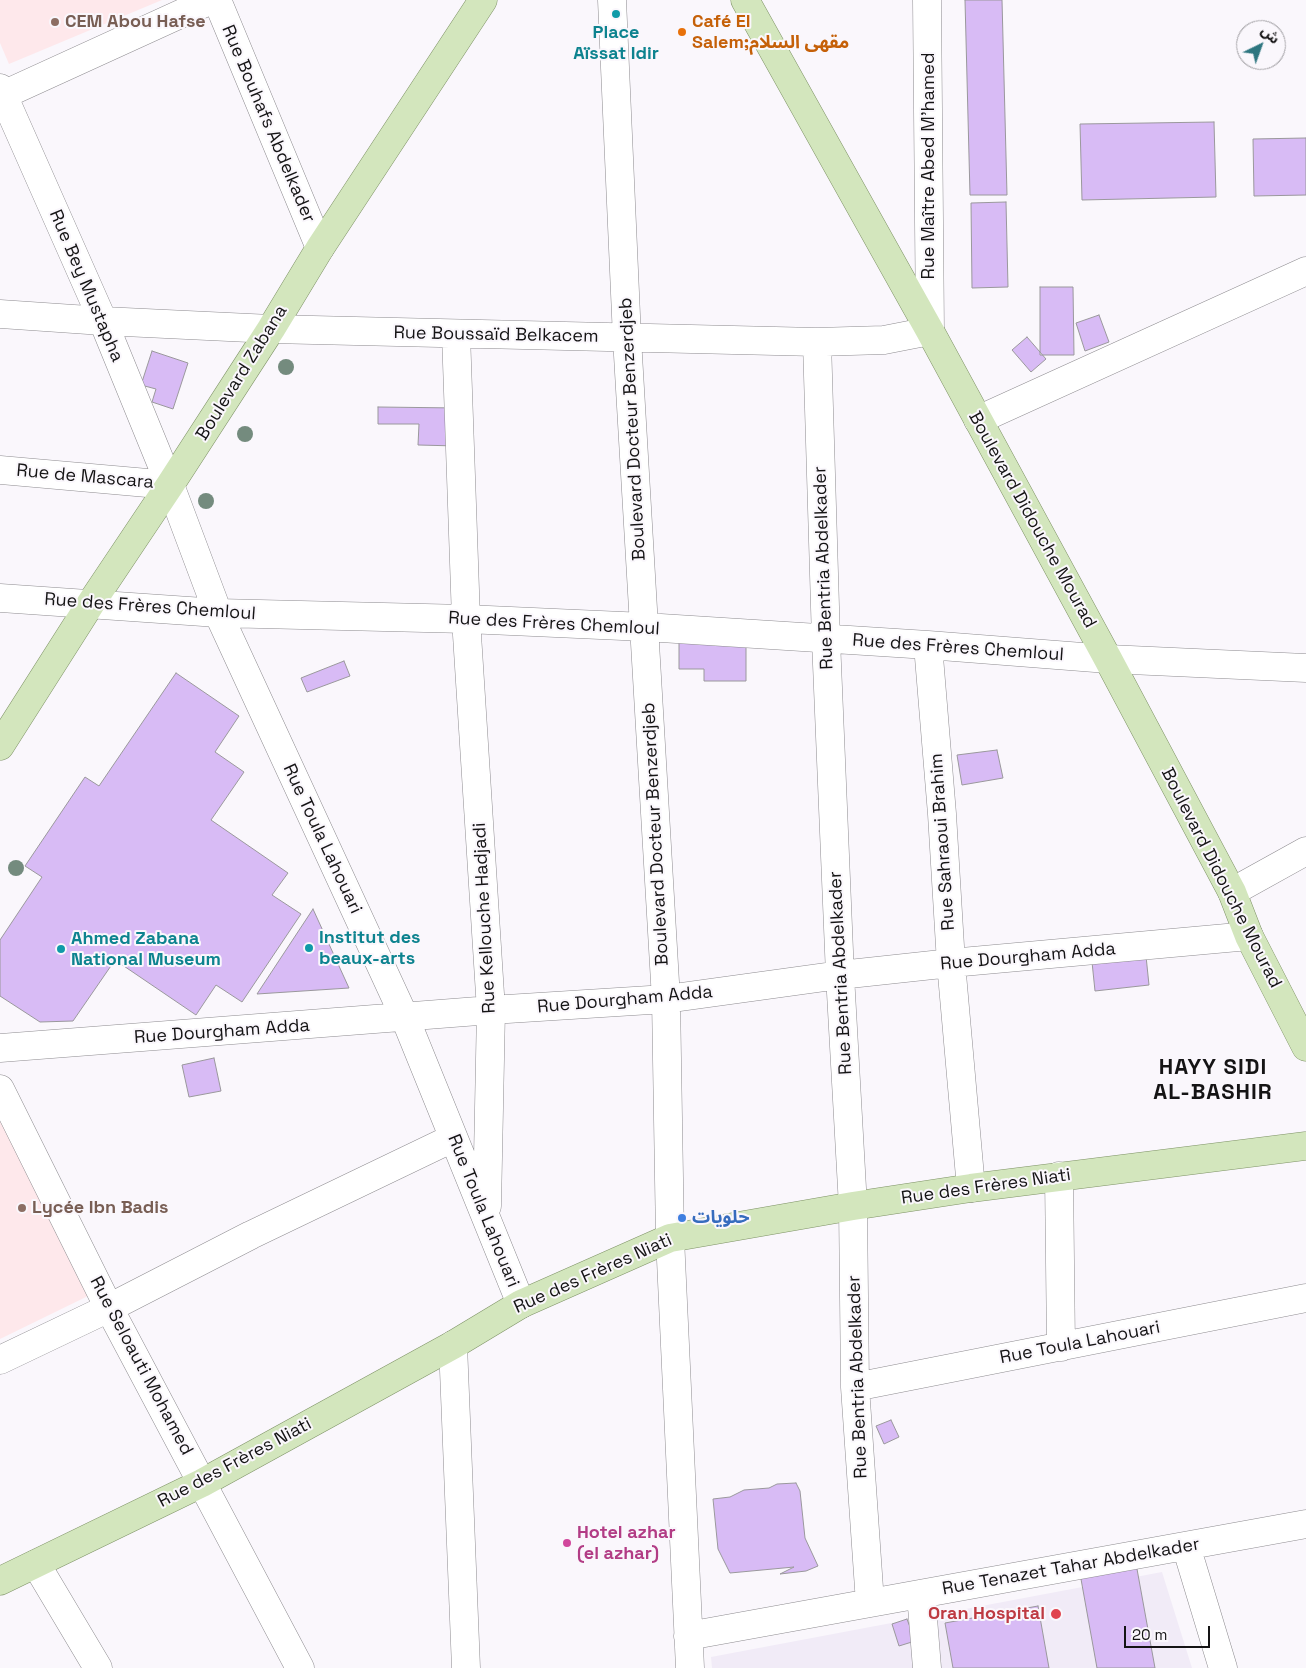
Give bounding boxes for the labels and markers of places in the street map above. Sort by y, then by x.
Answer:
marker: Place Aïssat Idir [610,8,622,20]
place label: CEM Abou Hafse [65,11,206,33]
place label: Café El Salem;مقهى السلام [692,11,849,54]
marker: CEM Abou Hafse [49,16,61,28]
place label: Place Aïssat Idir [573,22,659,64]
marker: Café El Salem;مقهى السلام [676,26,688,38]
place label: Institut des beaux-arts [319,927,420,970]
place label: Ahmed Zabana National Museum [71,928,221,971]
marker: Institut des beaux-arts [303,942,315,954]
marker: Ahmed Zabana National Museum [55,943,67,955]
place label: Lycée Ibn Badis [32,1197,169,1219]
marker: Lycée Ibn Badis [16,1202,28,1214]
place label: حلويات [692,1207,750,1229]
marker: حلويات [676,1212,688,1224]
place label: Hotel azhar (el azhar) [577,1522,676,1565]
marker: Hotel azhar (el azhar) [561,1537,573,1549]
place label: Oran Hospital [928,1603,1045,1625]
marker: Oran Hospital [1049,1607,1063,1621]

